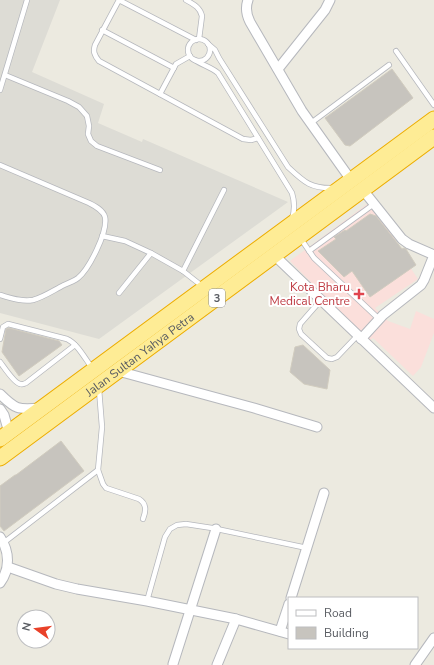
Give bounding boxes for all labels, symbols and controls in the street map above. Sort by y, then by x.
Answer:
place label: Kota Bharu Medical Centre [269,279,350,309]
marker: Kota Bharu Medical Centre [353,288,365,300]
road number: 3 [209,289,225,307]
street label: Jalan Sultan Yahya Petra [81,309,198,401]
legend [288,597,418,649]
text: Road [324,605,352,621]
north arrow [16,609,56,649]
text: N [19,621,35,633]
text: Building [324,625,369,641]

